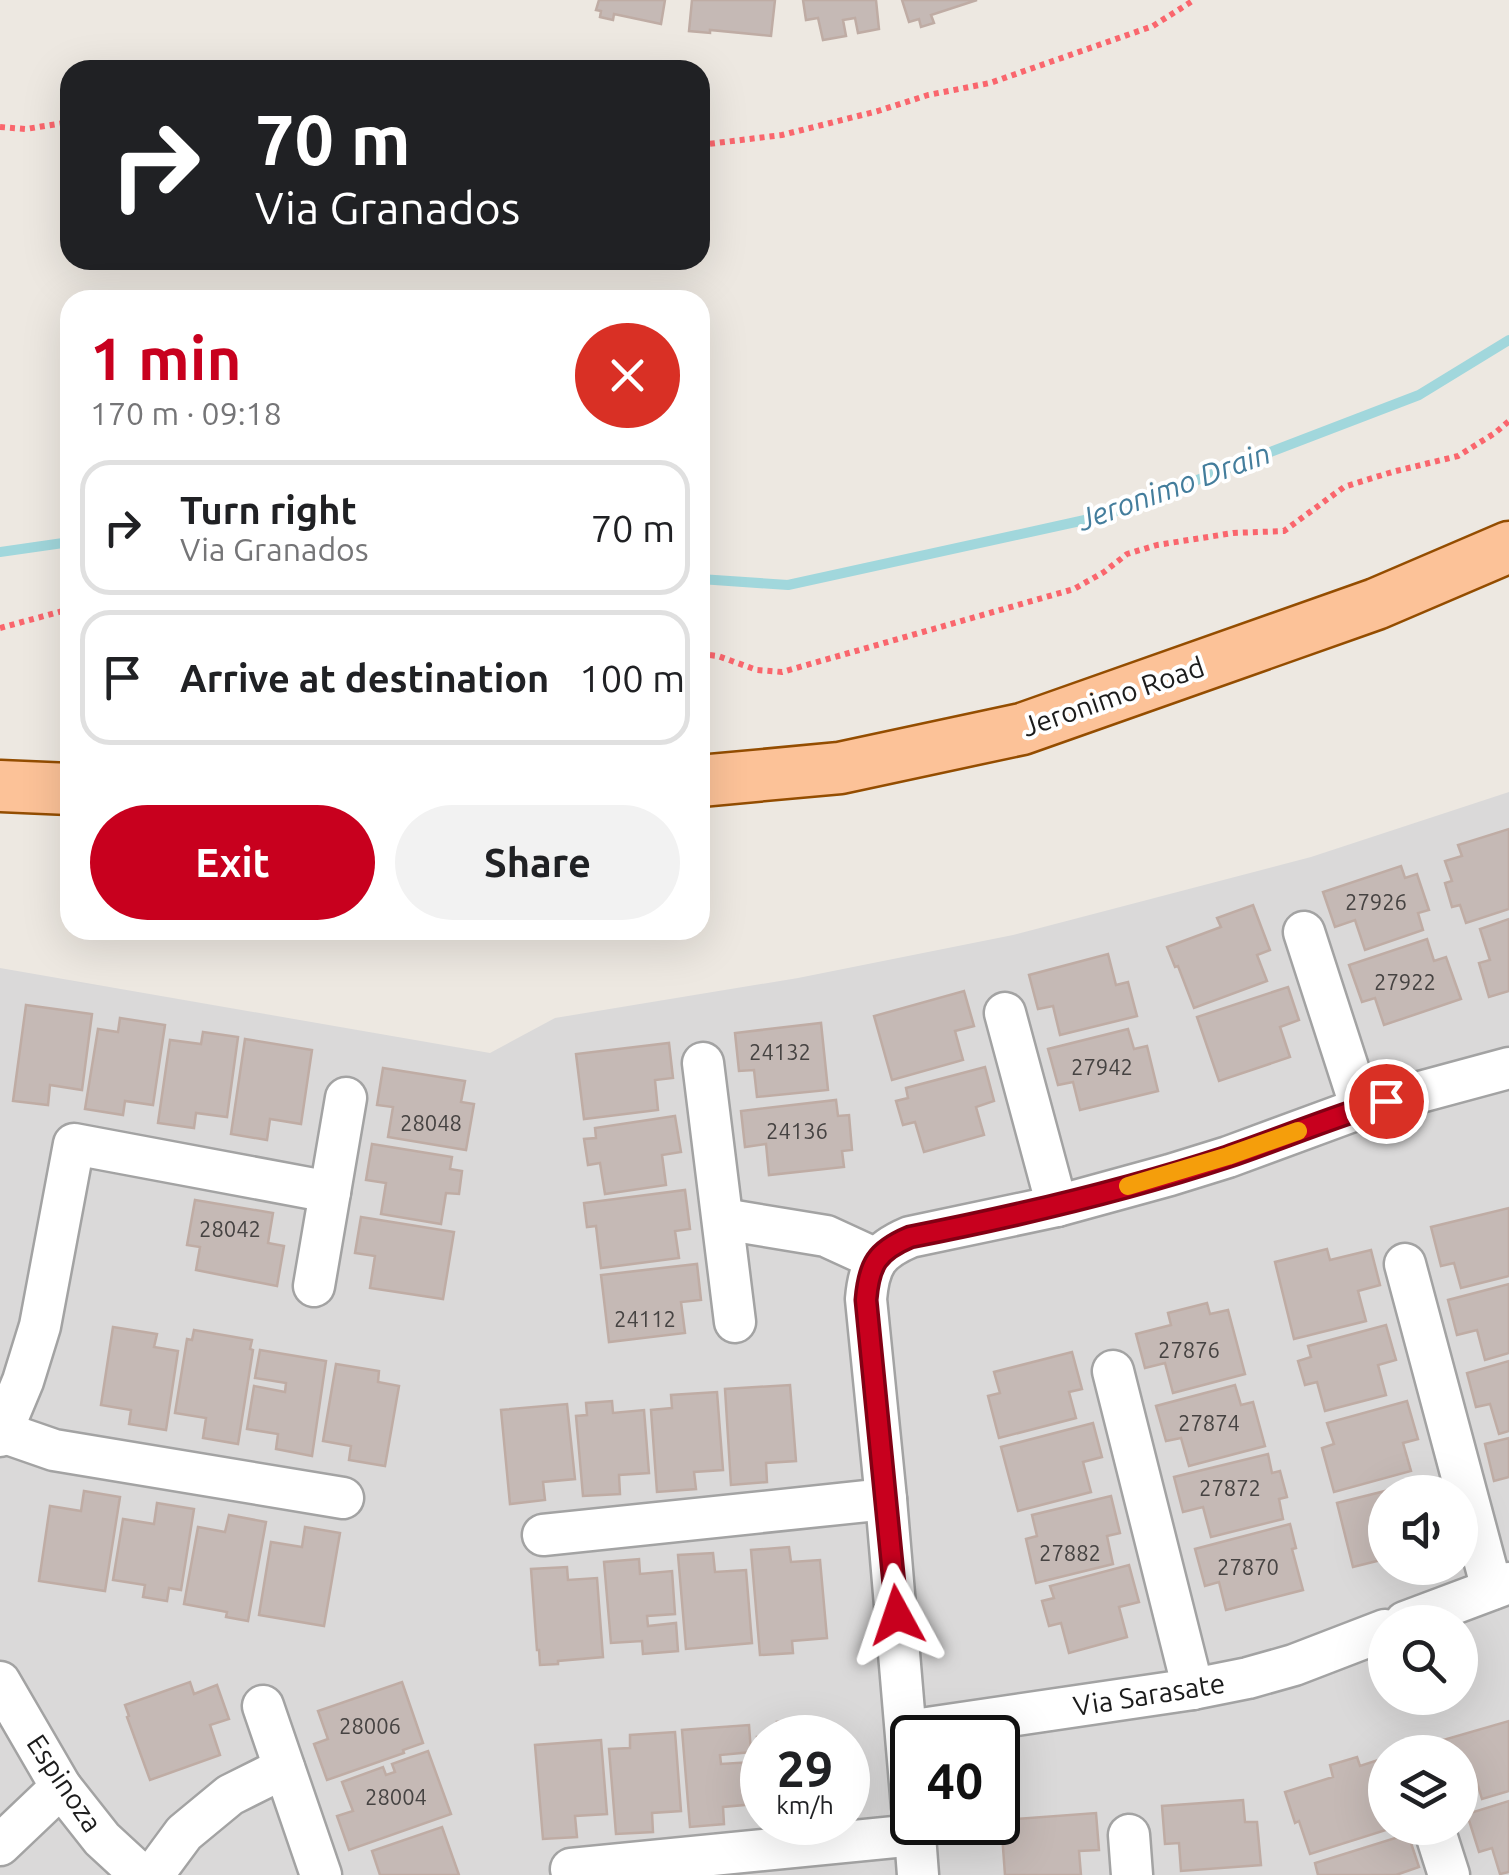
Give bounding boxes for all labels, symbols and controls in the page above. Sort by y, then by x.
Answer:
icon: right [90,100,220,230]
text: 70 m [255,100,411,178]
text: Via Granados [255,182,520,233]
button: close [575,323,680,428]
text: 1 min [90,324,242,391]
text: 170 m · 09:18 [90,395,282,431]
water label: Jeronimo Drain [1071,435,1275,537]
text: Turn right [180,489,357,531]
icon: right [95,500,150,555]
text: 70 m [591,507,675,549]
text: Via Granados [180,531,369,567]
icon: arrive [95,650,150,705]
street label: Jeronimo Road [1018,650,1208,742]
text: Arrive at destination [180,657,549,699]
text: 100 m [579,657,685,699]
button: Exit [90,805,375,920]
button: Share [395,805,680,920]
house number: 27926 [1345,889,1407,914]
house number: 27922 [1374,969,1436,994]
house number: 24132 [749,1039,811,1064]
house number: 27942 [1071,1054,1133,1079]
pin [1344,1059,1429,1144]
icon: arrive [1359,1074,1414,1129]
house number: 28048 [400,1110,462,1135]
house number: 24136 [766,1118,828,1143]
house number: 28042 [199,1216,261,1241]
house number: 24112 [614,1306,676,1331]
house number: 27876 [1158,1337,1220,1362]
house number: 27874 [1178,1410,1240,1435]
house number: 27872 [1199,1475,1261,1500]
map controls [1368,1475,1478,1845]
button: sound [1368,1475,1478,1585]
house number: 27882 [1039,1540,1101,1565]
house number: 27870 [1217,1554,1279,1579]
position arrow [845,1563,949,1667]
button: search [1368,1605,1478,1715]
street label: Via Sarasate [1071,1667,1227,1721]
house number: 28006 [339,1713,401,1738]
speed limit sign: 40 [890,1715,1020,1845]
street label: Espinoza [21,1729,109,1837]
button: layers [1368,1735,1478,1845]
text: 29 [777,1740,833,1796]
house number: 28004 [365,1784,427,1809]
text: km/h [776,1791,834,1819]

